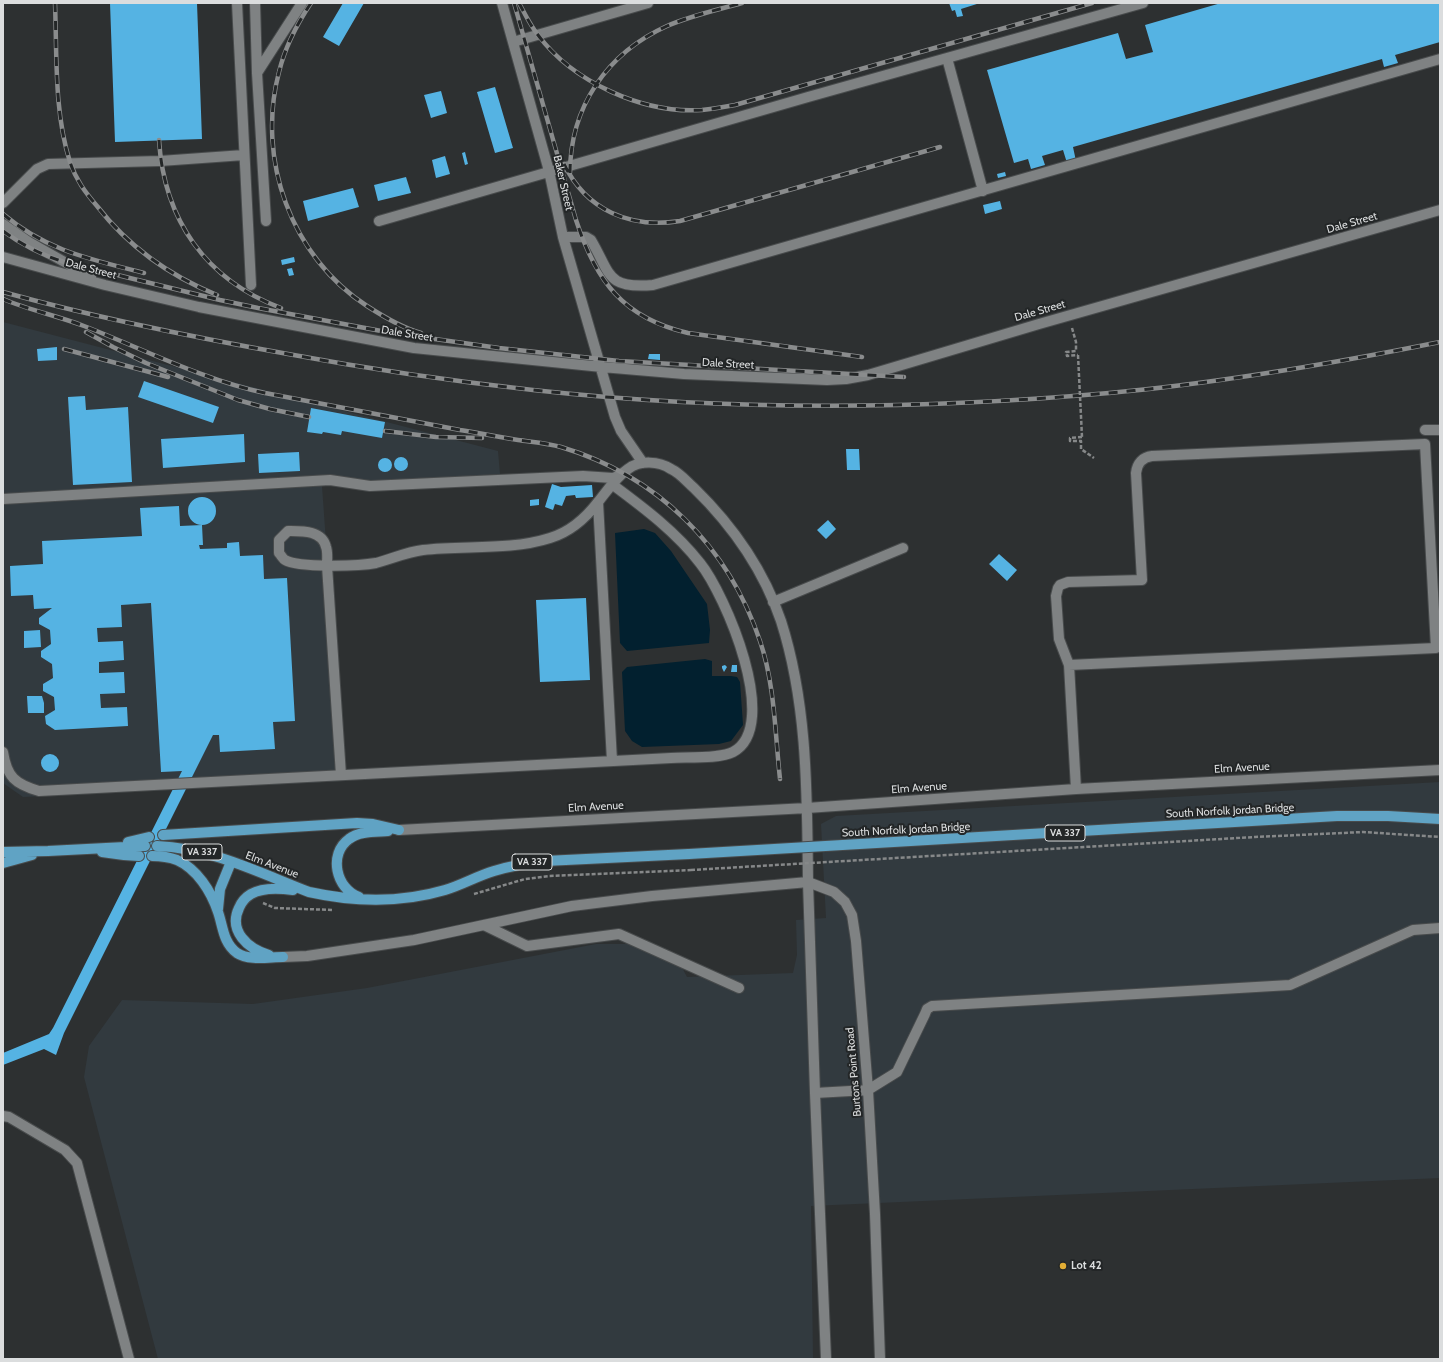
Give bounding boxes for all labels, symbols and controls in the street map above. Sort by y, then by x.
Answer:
street label: Baker Street [550,154,576,212]
street label: Dale Street [1325,209,1379,237]
street label: Dale Street [64,256,118,282]
street label: Dale Street [1013,297,1067,325]
street label: Dale Street [380,323,434,345]
street label: Dale Street [702,356,754,372]
street label: Elm Avenue [1214,760,1270,776]
street label: Elm Avenue [891,779,947,797]
street label: Elm Avenue [568,799,624,815]
street label: South Norfolk Jordan Bridge [1165,801,1295,821]
street label: South Norfolk Jordan Bridge [841,820,971,840]
road number: VA 337 [1045,825,1085,841]
road number: VA 337 [182,844,222,860]
street label: Elm Avenue [244,849,300,881]
road number: VA 337 [512,854,552,870]
street label: Burtons Point Road [844,1027,864,1117]
place label: Lot 42 [1071,1259,1102,1273]
marker: Lot 42 [1058,1261,1068,1271]

